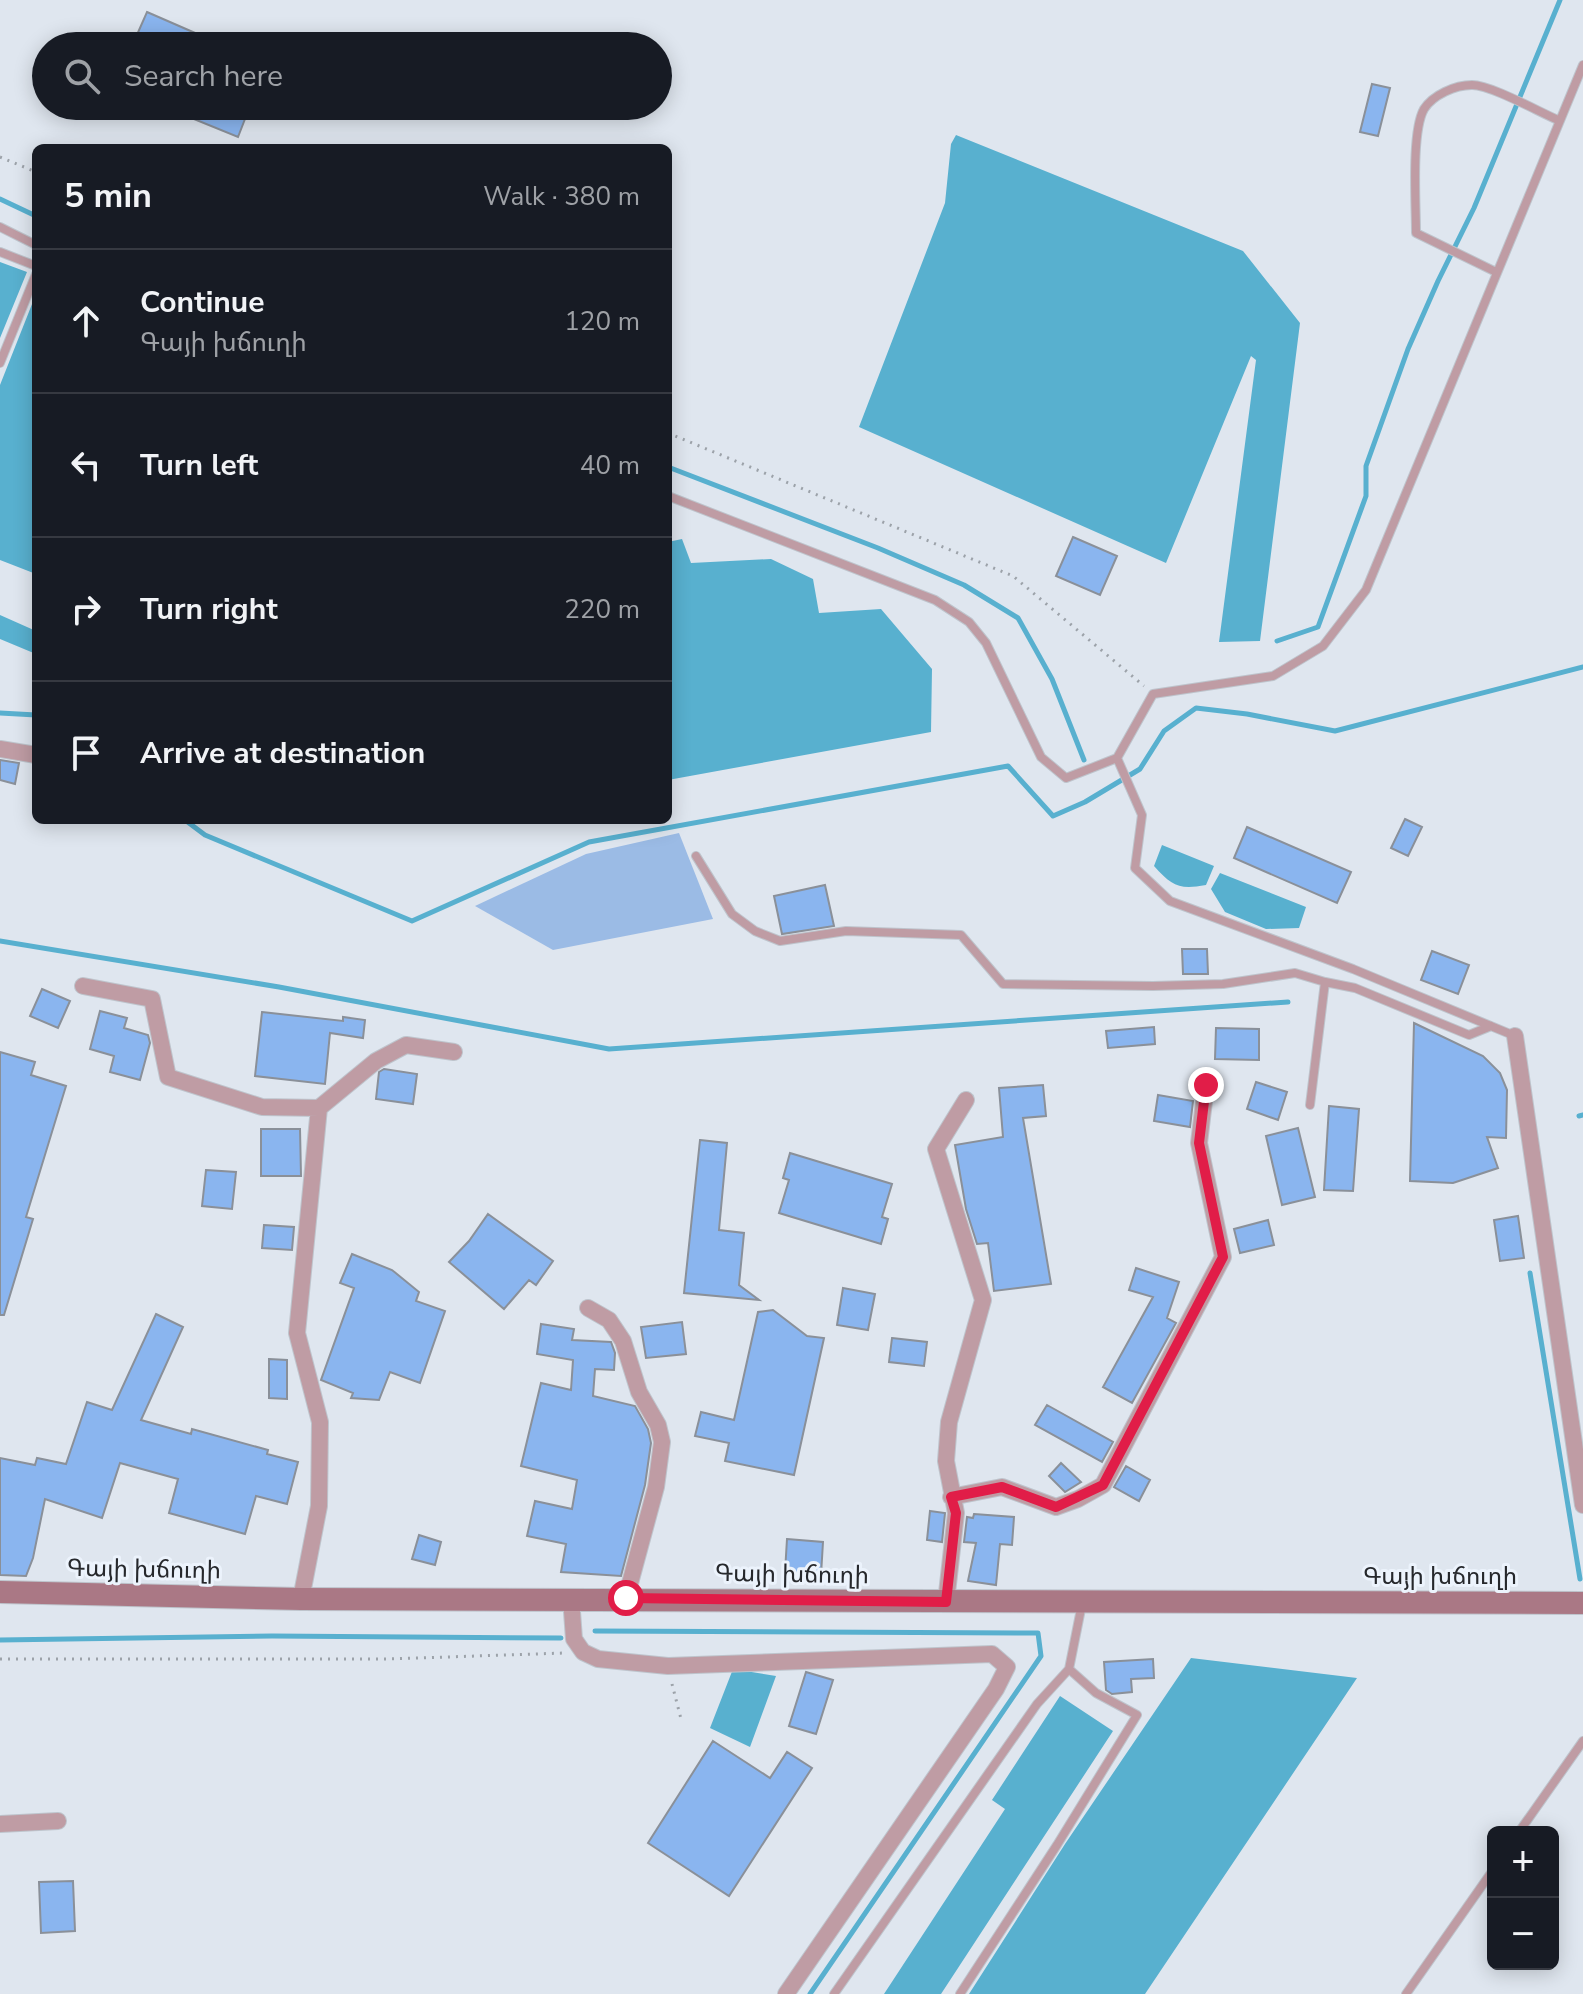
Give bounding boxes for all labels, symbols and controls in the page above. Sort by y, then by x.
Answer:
search box [32,32,672,120]
icon: search [60,54,104,98]
text: Search here [124,56,283,97]
text: 5 min [64,173,152,219]
text: Walk · 380 m [483,179,640,214]
text: Continue [140,282,265,323]
icon: ahead [64,299,108,343]
text: 120 m [564,304,640,339]
text: Գայի խճուղի [140,325,307,360]
icon: left [64,443,108,487]
text: Turn left [140,445,258,486]
text: 40 m [580,448,640,483]
icon: right [64,587,108,631]
text: Turn right [140,589,278,630]
text: 220 m [564,592,640,627]
icon: arrive [64,731,108,775]
text: Arrive at destination [140,733,425,774]
route end [1188,1067,1224,1103]
street label: Գայի խճուղի [67,1552,221,1586]
street label: Գայի խճուղի [715,1557,869,1591]
street label: Գայի խճուղի [1363,1560,1517,1592]
route start [608,1580,644,1616]
map controls [1487,1826,1559,1970]
button: + [1487,1826,1559,1898]
button: − [1487,1898,1559,1970]

